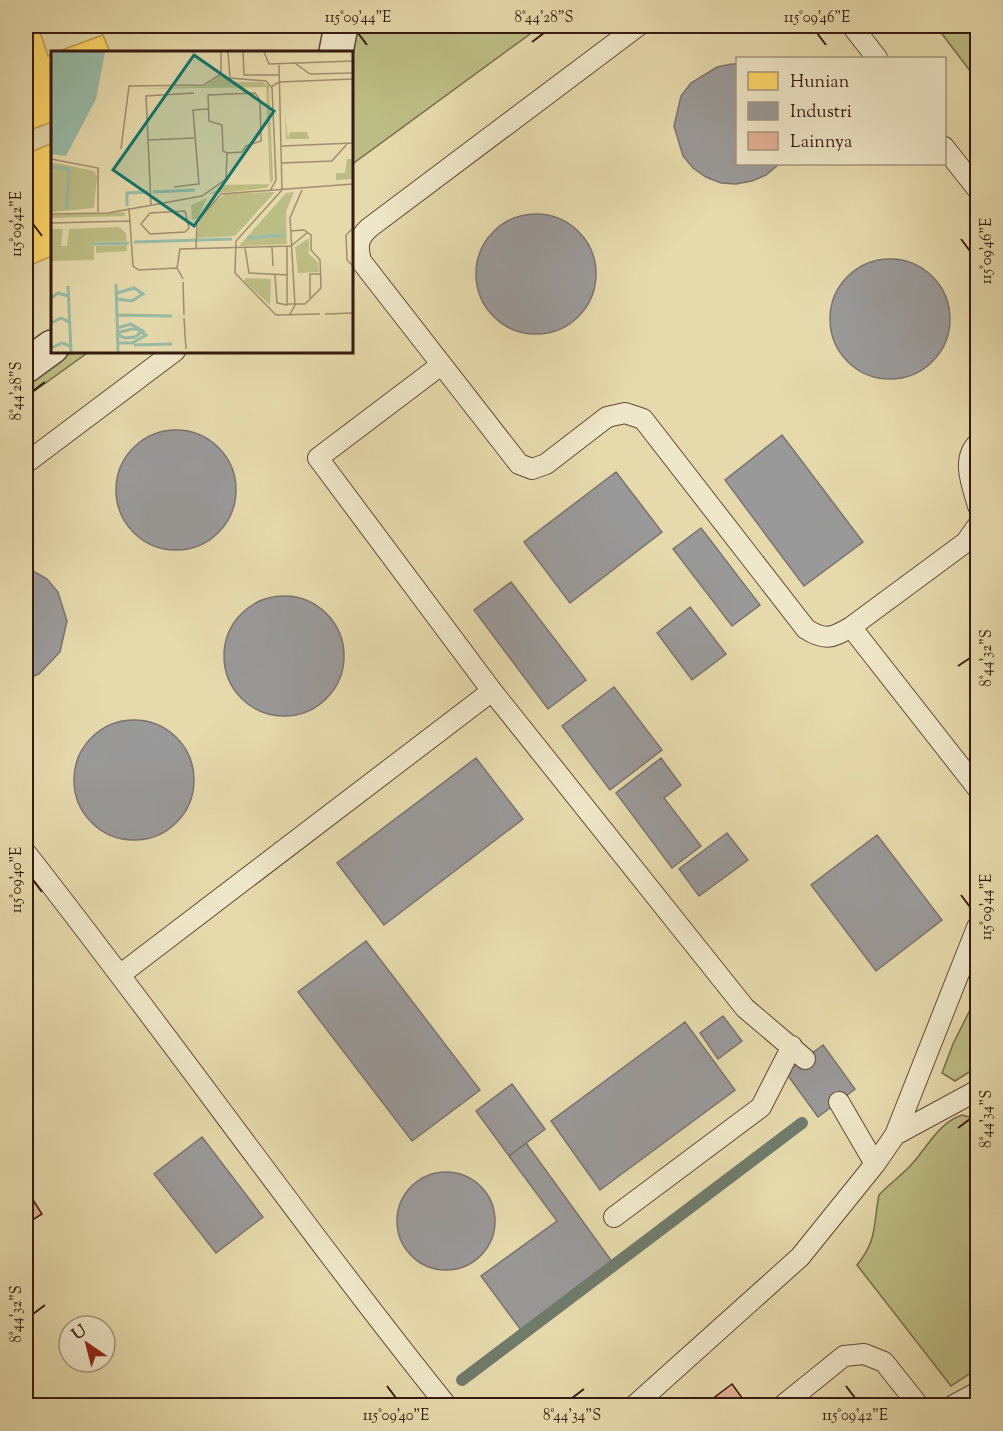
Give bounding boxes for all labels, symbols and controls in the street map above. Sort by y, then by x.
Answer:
text: 115°09'44"E [325,8,391,29]
text: 8°44'28"S [514,8,574,29]
text: 115°09'46"E [784,8,850,29]
inset map [51,51,352,352]
legend [736,57,946,165]
text: Hunian [790,70,850,96]
text: Industri [790,100,852,126]
text: Lainnya [790,130,852,156]
text: 115°09'42"E [7,191,28,257]
text: 115°09'46"E [977,218,998,284]
text: 8°44'28"S [7,361,28,421]
text: 8°44'32"S [977,629,998,687]
text: 115°09'40"E [7,847,28,913]
text: 115°09'44"E [977,874,998,940]
text: 8°44'34"S [977,1090,998,1148]
text: 8°44'32"S [7,1285,28,1343]
north arrow [57,1314,117,1374]
text: U [68,1320,93,1347]
text: 115°09'40"E [363,1406,429,1427]
text: 8°44'34"S [543,1406,601,1427]
text: 115°09'42"E [822,1406,888,1427]

